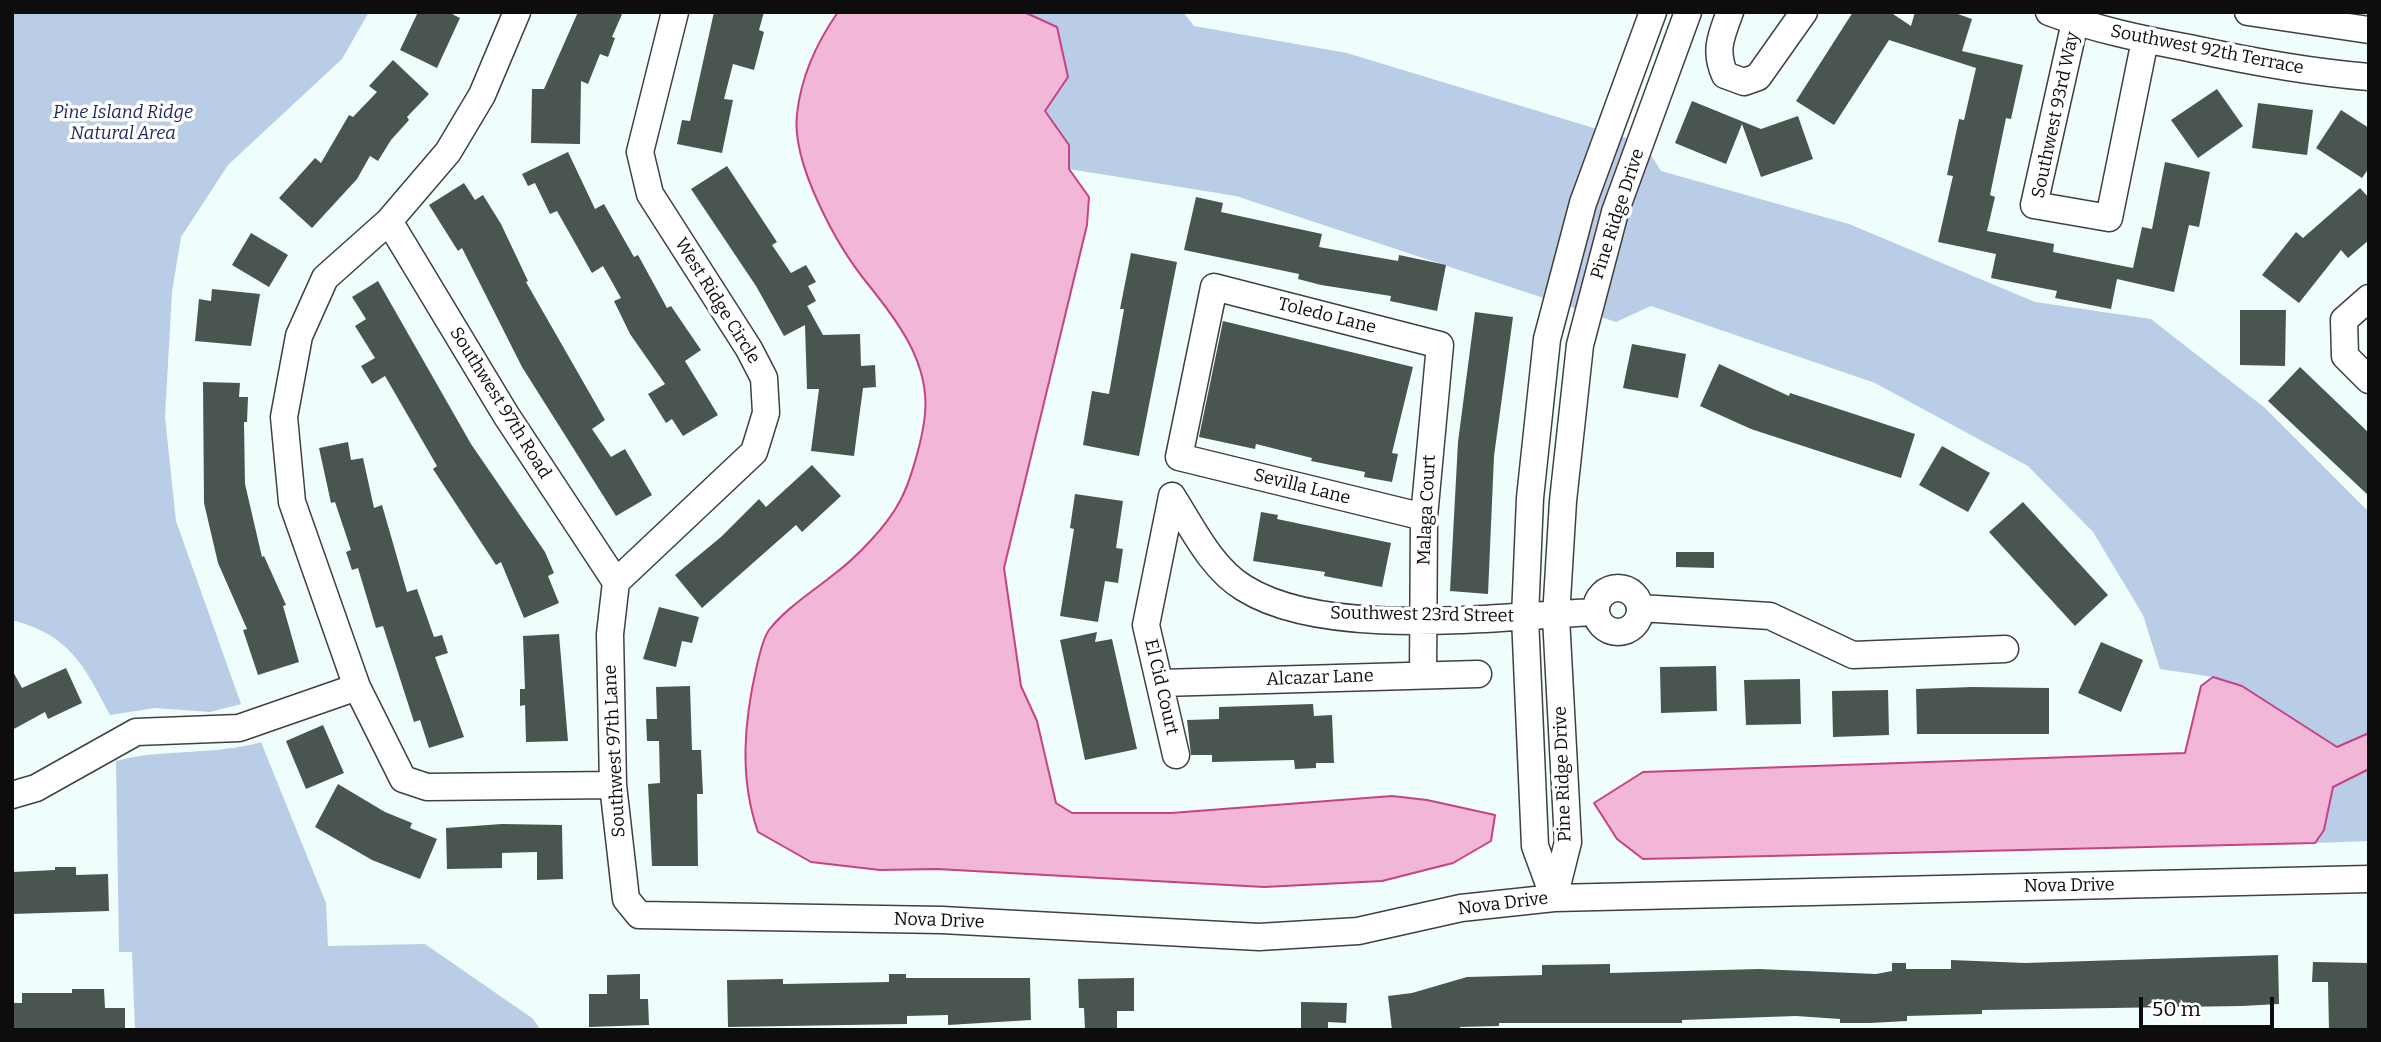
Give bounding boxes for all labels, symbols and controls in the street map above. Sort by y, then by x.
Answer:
street label: Southwest 92th Terrace [2109,21,2305,79]
street label: Southwest 93rd Way [2028,30,2084,200]
park label: Pine Island Ridge Natural Area [53,102,193,144]
street label: Pine Ridge Drive [1587,146,1649,282]
street label: West Ridge Circle [670,234,764,368]
street label: Toledo Lane [1276,293,1378,339]
street label: Southwest 97th Road [445,323,555,483]
street label: Malaga Court [1413,454,1441,566]
street label: Sevilla Lane [1251,465,1353,509]
street label: Southwest 23rd Street [1330,603,1514,627]
street label: El Cid Court [1139,637,1183,737]
street label: Southwest 97th Lane [600,664,630,838]
street label: Alcazar Lane [1266,665,1374,691]
street label: Pine Ridge Drive [1550,706,1576,842]
street label: Nova Drive [2023,874,2115,898]
street label: Nova Drive [1457,888,1549,920]
street label: Nova Drive [893,909,985,933]
scale bar [2143,982,2278,1026]
text: 50 m [2152,996,2201,1022]

